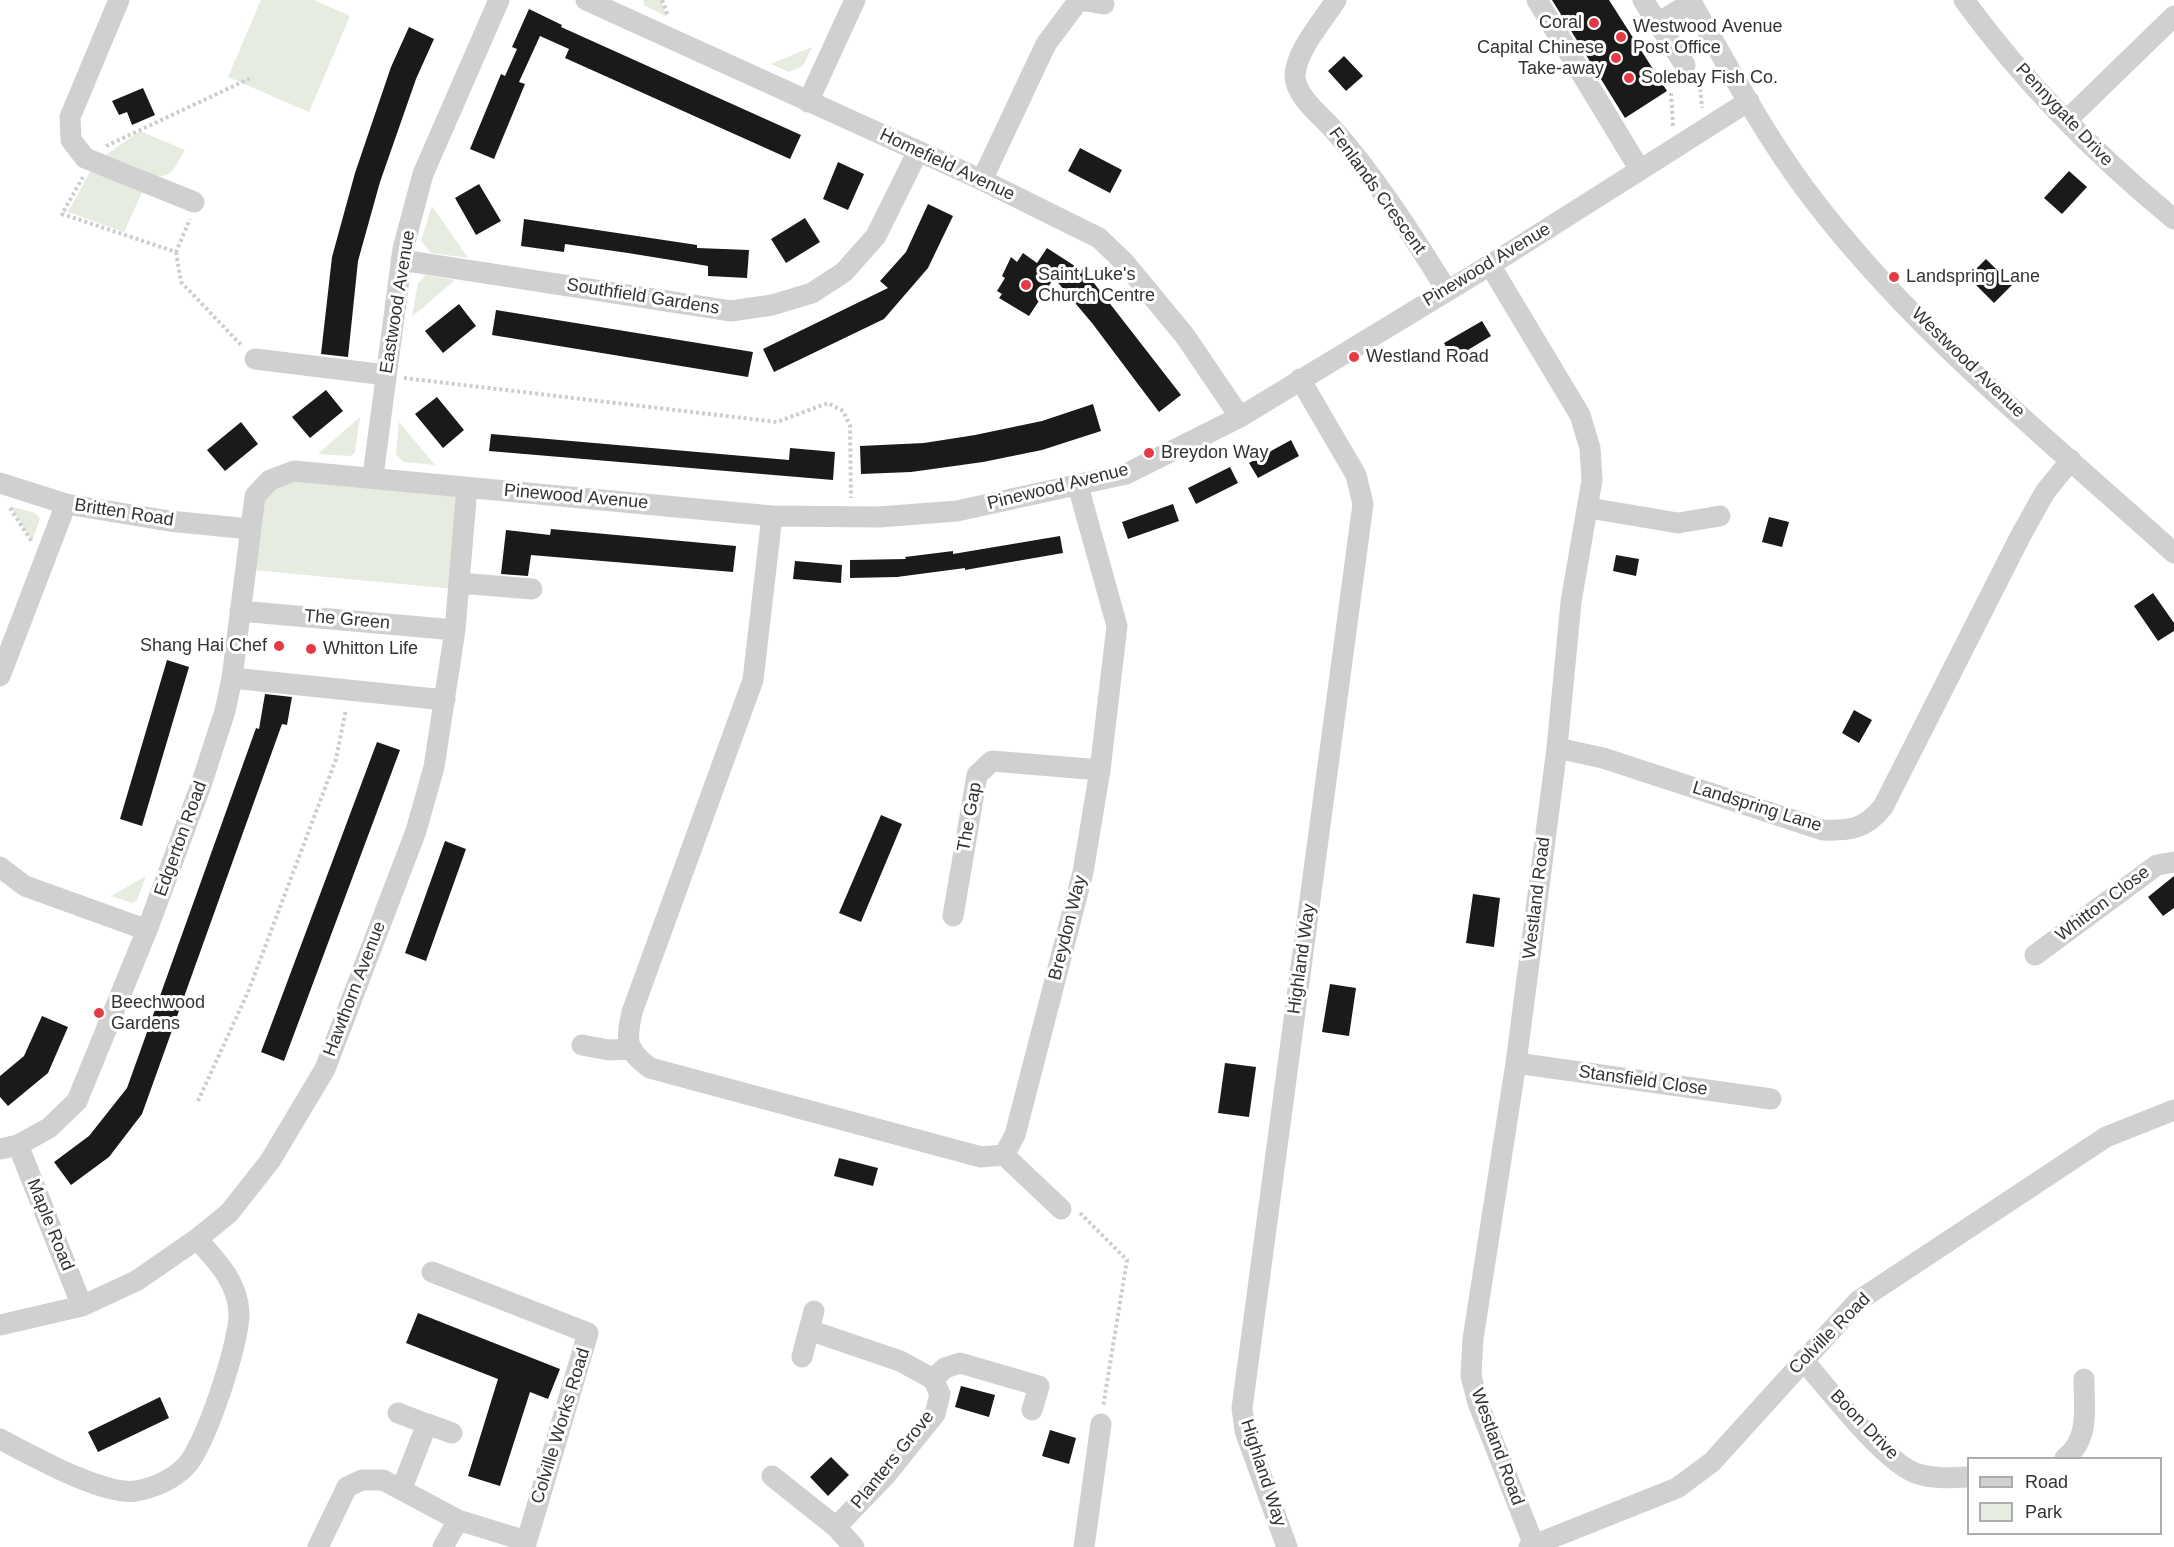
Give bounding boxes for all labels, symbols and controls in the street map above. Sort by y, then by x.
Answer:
place label: Coral [1539,12,1582,34]
marker: Coral [1587,16,1601,30]
place label: Westwood Avenue Post Office [1633,16,1782,58]
marker: Westwood Avenue Post Office [1614,30,1628,44]
place label: Capital Chinese Take-away [1477,37,1604,80]
marker: Capital Chinese Take-away [1609,51,1623,65]
street label: Pennygate Drive [2011,59,2117,171]
place label: Solebay Fish Co. [1641,67,1778,89]
marker: Solebay Fish Co. [1622,71,1636,85]
street label: Homefield Avenue [876,124,1018,206]
street label: Fenlands Crescent [1324,124,1430,258]
street label: Pinewood Avenue [1419,218,1555,312]
street label: Eastwood Avenue [376,229,420,375]
place label: Saint Luke's Church Centre [1038,264,1155,306]
place label: Landspring Lane [1906,266,2040,288]
marker: Landspring Lane [1887,270,1901,284]
street label: Southfield Gardens [565,274,721,320]
marker: Saint Luke's Church Centre [1019,278,1033,292]
street label: Westwood Avenue [1907,303,2029,423]
place label: Westland Road [1366,346,1489,368]
marker: Westland Road [1347,350,1361,364]
place label: Breydon Way [1161,442,1268,464]
marker: Breydon Way [1142,446,1156,460]
street label: Pinewood Avenue [985,459,1131,515]
street label: Pinewood Avenue [503,480,649,514]
street label: Britten Road [73,495,175,531]
street label: The Green [303,605,391,635]
place label: Shang Hai Chef [140,635,267,657]
place label: Whitton Life [323,638,418,660]
marker: Shang Hai Chef [272,639,286,653]
marker: Whitton Life [304,642,318,656]
street label: Landspring Lane [1690,777,1824,837]
street label: Edgerton Road [150,778,212,900]
street label: The Gap [953,781,987,853]
street label: Westland Road [1519,836,1555,960]
street label: Whitton Close [2052,862,2154,946]
street label: Breydon Way [1045,873,1091,983]
street label: Highland Way [1284,902,1320,1016]
street label: Hawthorn Avenue [319,918,391,1060]
place label: Beechwood Gardens [111,992,205,1034]
marker: Beechwood Gardens [92,1006,106,1020]
street label: Stansfield Close [1577,1061,1709,1101]
street label: Maple Road [22,1176,78,1274]
street label: Colville Road [1785,1289,1875,1379]
street label: Colville Works Road [527,1346,595,1506]
street label: Boon Drive [1825,1385,1903,1465]
street label: Westland Road [1466,1386,1528,1508]
street label: Planters Grove [847,1407,939,1513]
street label: Highland Way [1236,1417,1290,1529]
legend [1967,1457,2162,1535]
text: Road [2025,1472,2068,1492]
text: Park [2025,1502,2062,1522]

